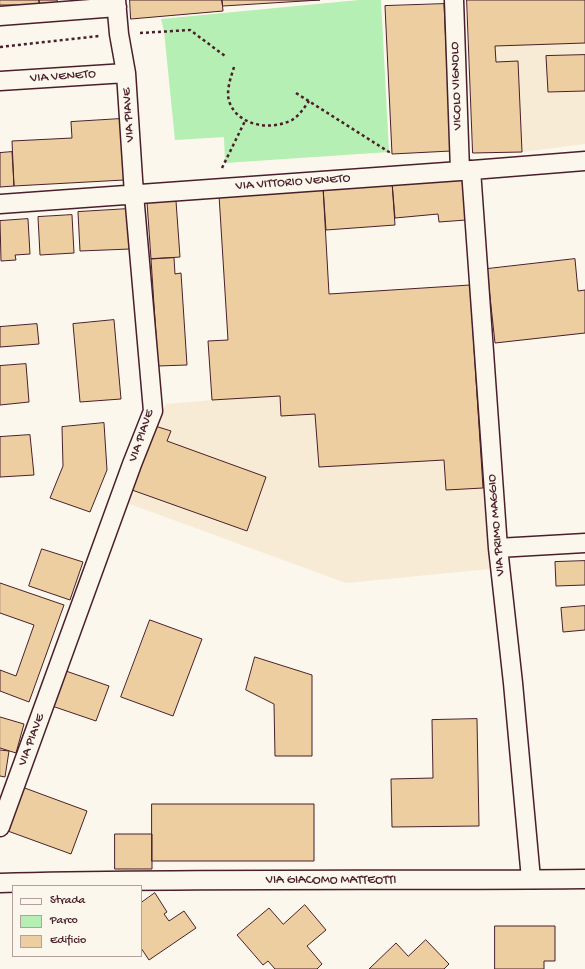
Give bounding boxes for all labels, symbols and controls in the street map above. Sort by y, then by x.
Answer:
street label: VICOLO VIGNOLO [448,42,466,130]
street label: VIA VENETO [30,67,96,87]
street label: VIA PIAVE [119,87,139,143]
street label: VIA VITTORIO VENETO [235,171,351,195]
street label: VIA PIAVE [126,408,158,464]
street label: VIA PRIMO MAGGIO [485,473,509,577]
street label: VIA PIAVE [15,712,49,768]
street label: VIA GIACOMO MATTEOTTI [266,873,396,889]
legend [12,885,142,957]
text: Strada [50,894,85,908]
text: Parco [50,914,78,928]
text: Edificio [50,934,86,948]

